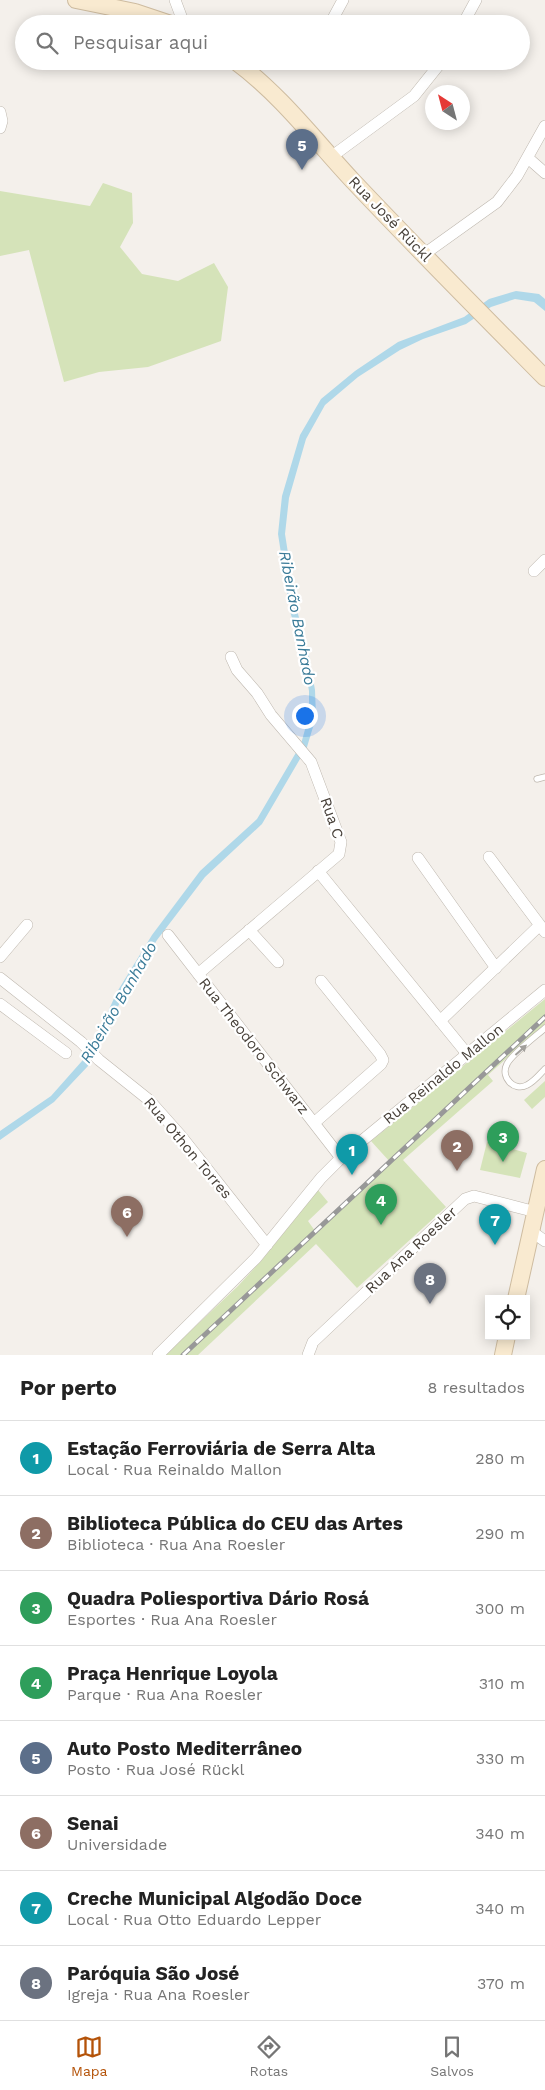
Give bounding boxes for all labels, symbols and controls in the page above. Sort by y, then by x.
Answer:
search box [15,15,530,70]
icon: search [33,29,61,57]
text: Pesquisar aqui [73,31,208,54]
north arrow [425,85,470,130]
pin: 5 [286,129,318,170]
street label: Rua José Rückl [345,173,436,266]
water label: Ribeirão Banhado [275,549,320,687]
your location [292,703,318,729]
street label: Rua C [317,795,347,841]
water label: Ribeirão Banhado [76,938,161,1066]
street label: Rua Theodoro Schwarz [195,974,313,1118]
street label: Rua Reinaldo Mallon [379,1020,507,1128]
one-way arrow [514,1044,526,1056]
street label: Rua Othon Torres [140,1094,236,1203]
pin: 3 [487,1121,519,1162]
pin: 2 [441,1130,473,1171]
pin: 1 [336,1134,368,1175]
pin: 4 [365,1184,397,1225]
pin: 6 [111,1196,143,1237]
street label: Rua Ana Roesler [361,1203,461,1297]
pin: 7 [479,1204,511,1245]
pin: 8 [414,1263,446,1304]
map controls [485,1295,530,1340]
button: locate [485,1295,530,1340]
text: Por perto [20,1375,117,1400]
text: 8 resultados [427,1378,525,1397]
text: Estação Ferroviária de Serra Alta [67,1437,375,1460]
text: 1 [33,1449,39,1468]
text: 280 m [475,1449,525,1468]
text: Local · Rua Reinaldo Mallon [67,1460,282,1479]
text: Biblioteca Pública do CEU das Artes [67,1512,403,1535]
text: 2 [31,1524,41,1543]
text: 290 m [475,1524,525,1543]
text: Biblioteca · Rua Ana Roesler [67,1535,285,1554]
text: Quadra Poliesportiva Dário Rosá [67,1587,369,1610]
text: 3 [31,1599,41,1618]
text: 300 m [475,1599,525,1618]
text: Esportes · Rua Ana Roesler [67,1610,277,1629]
text: Praça Henrique Loyola [67,1662,278,1685]
text: 4 [31,1674,41,1693]
text: 310 m [479,1674,525,1693]
text: Parque · Rua Ana Roesler [67,1685,263,1704]
text: Auto Posto Mediterrâneo [67,1737,302,1760]
text: 5 [31,1749,41,1768]
text: 330 m [476,1749,525,1768]
text: Posto · Rua José Rückl [67,1760,245,1779]
text: Senai [67,1812,119,1835]
text: 6 [31,1824,41,1843]
text: 340 m [475,1824,525,1843]
text: Universidade [67,1835,167,1854]
text: Creche Municipal Algodão Doce [67,1887,362,1910]
text: 7 [31,1899,41,1918]
text: 340 m [475,1899,525,1918]
text: Local · Rua Otto Eduardo Lepper [67,1910,321,1929]
text: Paróquia São José [67,1962,239,1985]
text: 8 [31,1974,41,1993]
text: 370 m [477,1974,525,1993]
text: Igreja · Rua Ana Roesler [67,1985,250,2004]
tab: Mapa [71,2033,108,2079]
tab: Rotas [250,2033,288,2079]
tab: Salvos [430,2033,474,2079]

